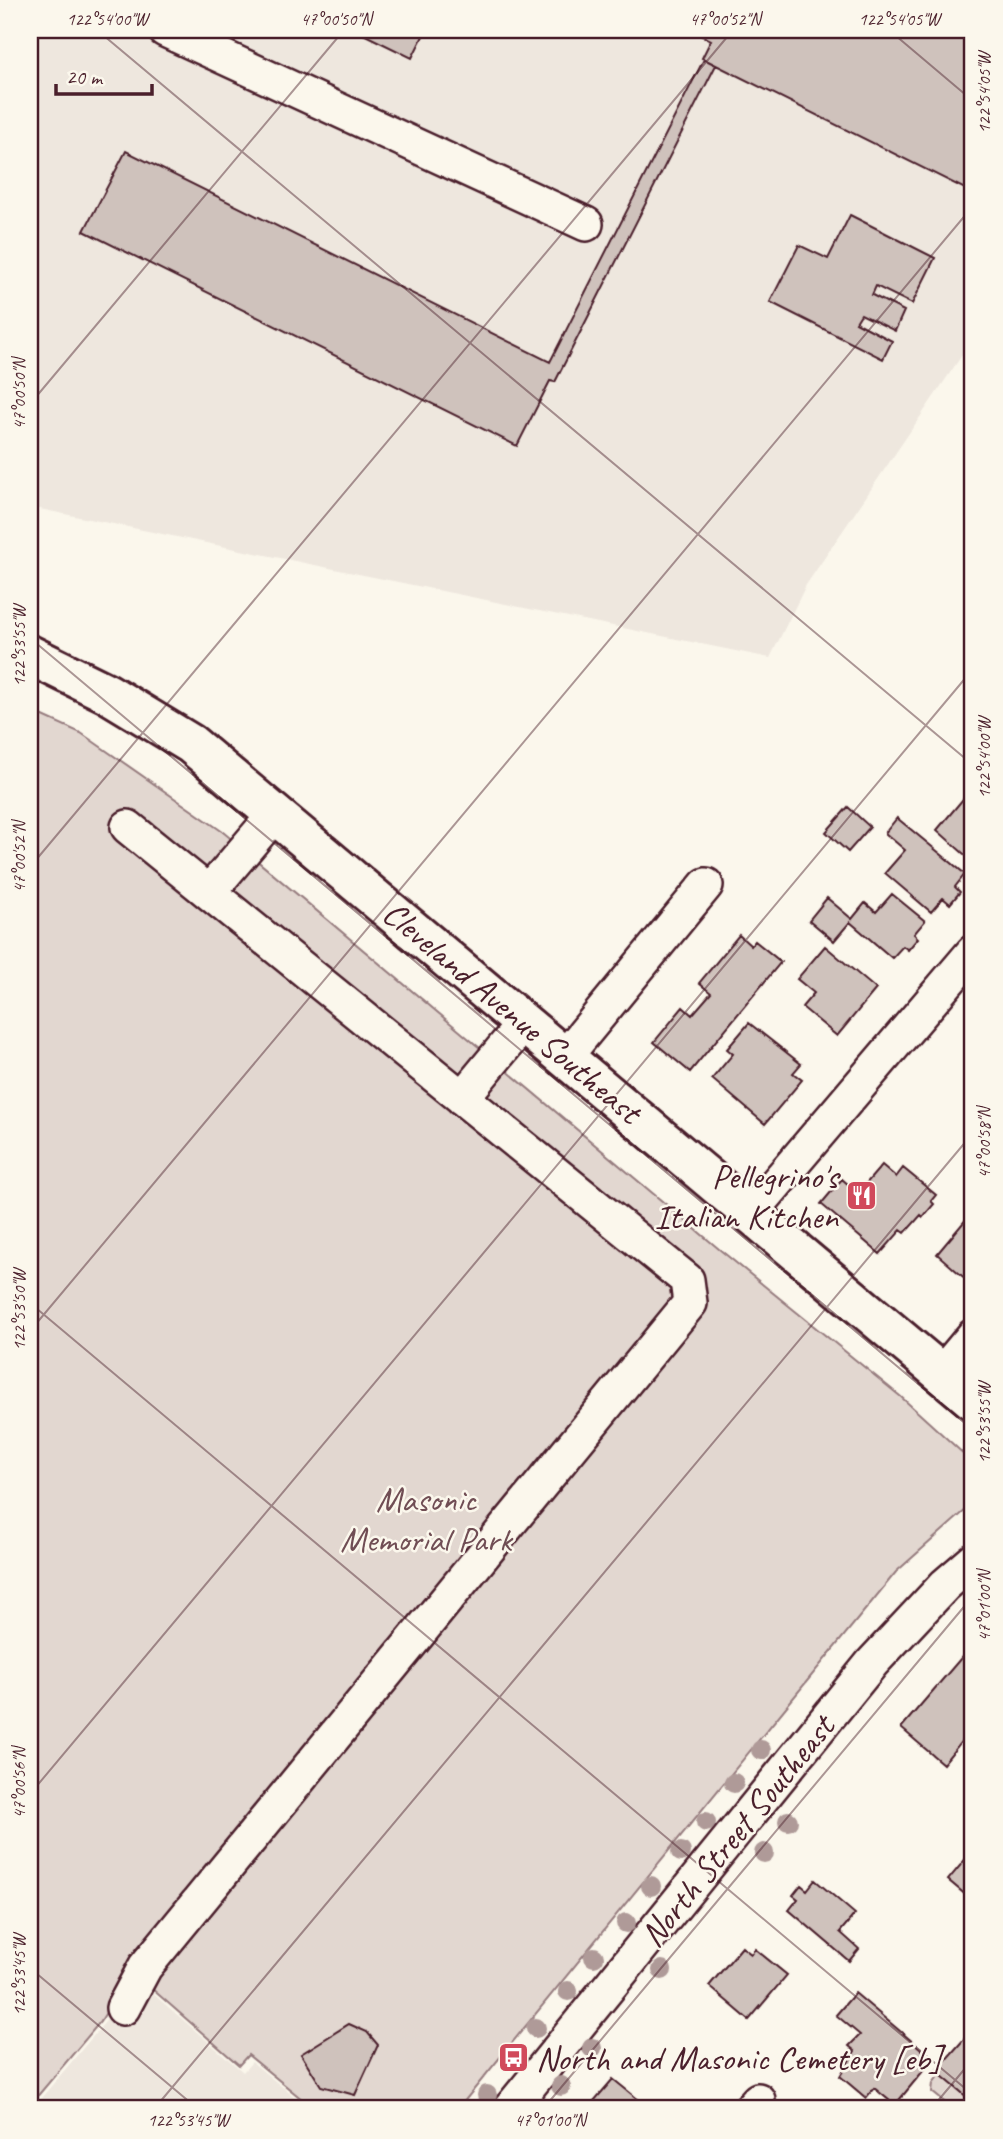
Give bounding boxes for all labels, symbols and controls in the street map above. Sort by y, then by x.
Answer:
text: 122°54'00"W [66,8,151,30]
text: 47°00'50"N [301,8,375,30]
text: 47°00'52"N [690,8,764,30]
text: 122°54'05"W [858,8,943,30]
text: 122°54'05"W [973,49,995,134]
scale bar [56,52,152,96]
text: 20 m [66,64,104,90]
text: 47°00'50"N [8,355,30,429]
text: 122°53'55"W [8,602,30,687]
text: 122°54'00"W [973,714,995,799]
text: 47°00'52"N [8,818,30,892]
street label: Cleveland Avenue Southeast [373,891,653,1136]
text: 47°00'58"N [973,1104,995,1178]
place label: Pellegrino's Italian Kitchen [655,1154,841,1239]
restaurant icon: Pellegrino's Italian Kitchen [844,1179,878,1213]
text: 122°53'50"W [8,1266,30,1351]
text: 122°53'55"W [973,1379,995,1464]
park label: Masonic Memorial Park [340,1477,514,1562]
text: 47°01'00"N [973,1567,995,1641]
street label: North Street Southeast [630,1703,846,1956]
text: 47°00'56"N [8,1744,30,1818]
text: 122°53'45"W [8,1931,30,2016]
place label: North and Masonic Cemetery [eb] [536,2036,947,2081]
bus stop icon: North and Masonic Cemetery [eb] [496,2041,530,2075]
text: 122°53'45"W [147,2109,232,2131]
text: 47°01'00"N [515,2109,589,2131]

